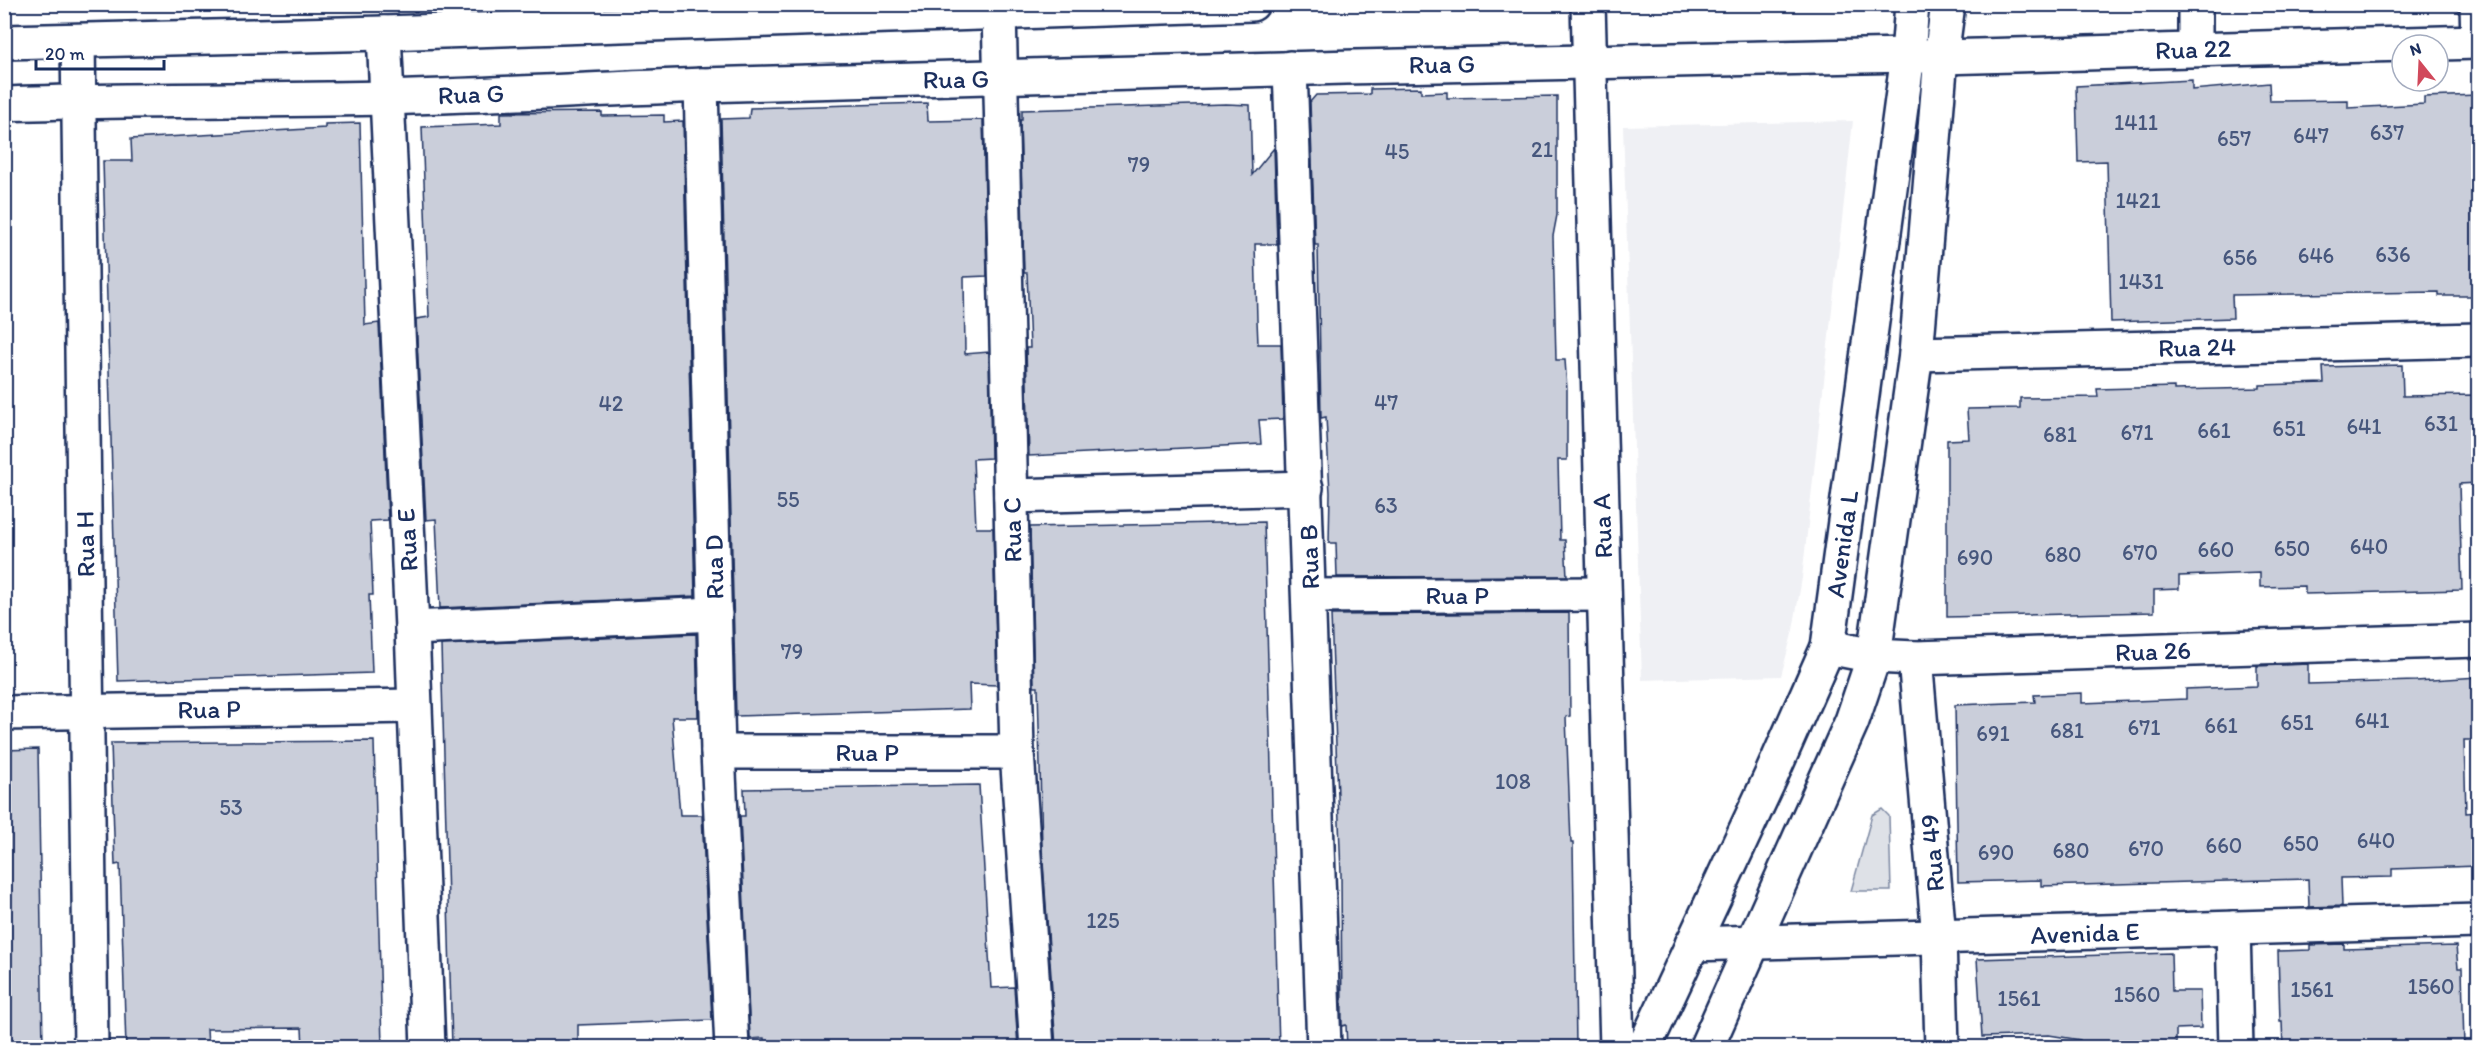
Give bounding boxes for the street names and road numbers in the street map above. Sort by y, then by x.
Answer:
street label: Rua 22 [2154,32,2232,66]
street label: Rua G [1408,47,1476,81]
street label: Rua G [922,62,990,96]
street label: Rua G [437,77,505,111]
street label: Rua 24 [2158,330,2237,364]
street label: Avenida L [1819,488,1865,600]
street label: Rua A [1585,492,1619,559]
street label: Rua C [995,497,1029,563]
street label: Rua E [389,508,425,572]
street label: Rua H [68,510,102,578]
street label: Rua B [1292,524,1326,590]
street label: Rua D [697,534,731,600]
street label: Rua P [1425,579,1489,611]
street label: Rua 26 [2114,634,2192,668]
street label: Rua P [177,692,241,726]
street label: Rua P [835,736,899,768]
street label: Rua 49 [1913,813,1951,893]
street label: Avenida E [2030,915,2140,951]

